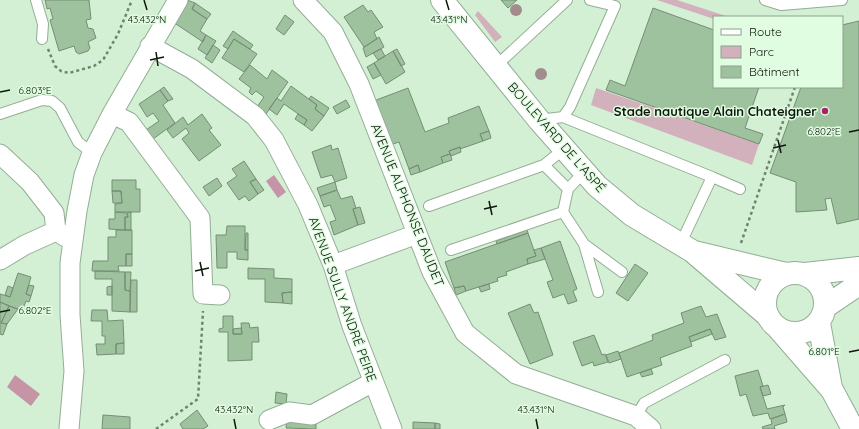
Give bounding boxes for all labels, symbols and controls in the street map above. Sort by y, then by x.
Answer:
text: 43.432°N [128,13,166,26]
text: 43.431°N [431,13,467,26]
legend [713,16,843,88]
text: Route [749,24,782,39]
text: Parc [749,44,774,59]
text: Bâtiment [749,64,799,79]
street label: BOULEVARD DE L'ASPÉ [505,79,609,195]
text: 6.803°E [19,84,52,97]
place label: Stade nautique Alain Chateigner [614,103,817,119]
marker: Stade nautique Alain Chateigner [820,106,830,116]
street label: AVENUE ALPHONSE DAUDET [368,121,448,289]
text: 6.802°E [807,125,841,138]
street label: AVENUE SULLY ANDRÉ PEIRE [306,214,380,384]
text: 6.802°E [18,304,52,317]
text: 6.801°E [808,345,840,358]
text: 43.432°N [215,403,253,416]
text: 43.431°N [518,403,554,416]

